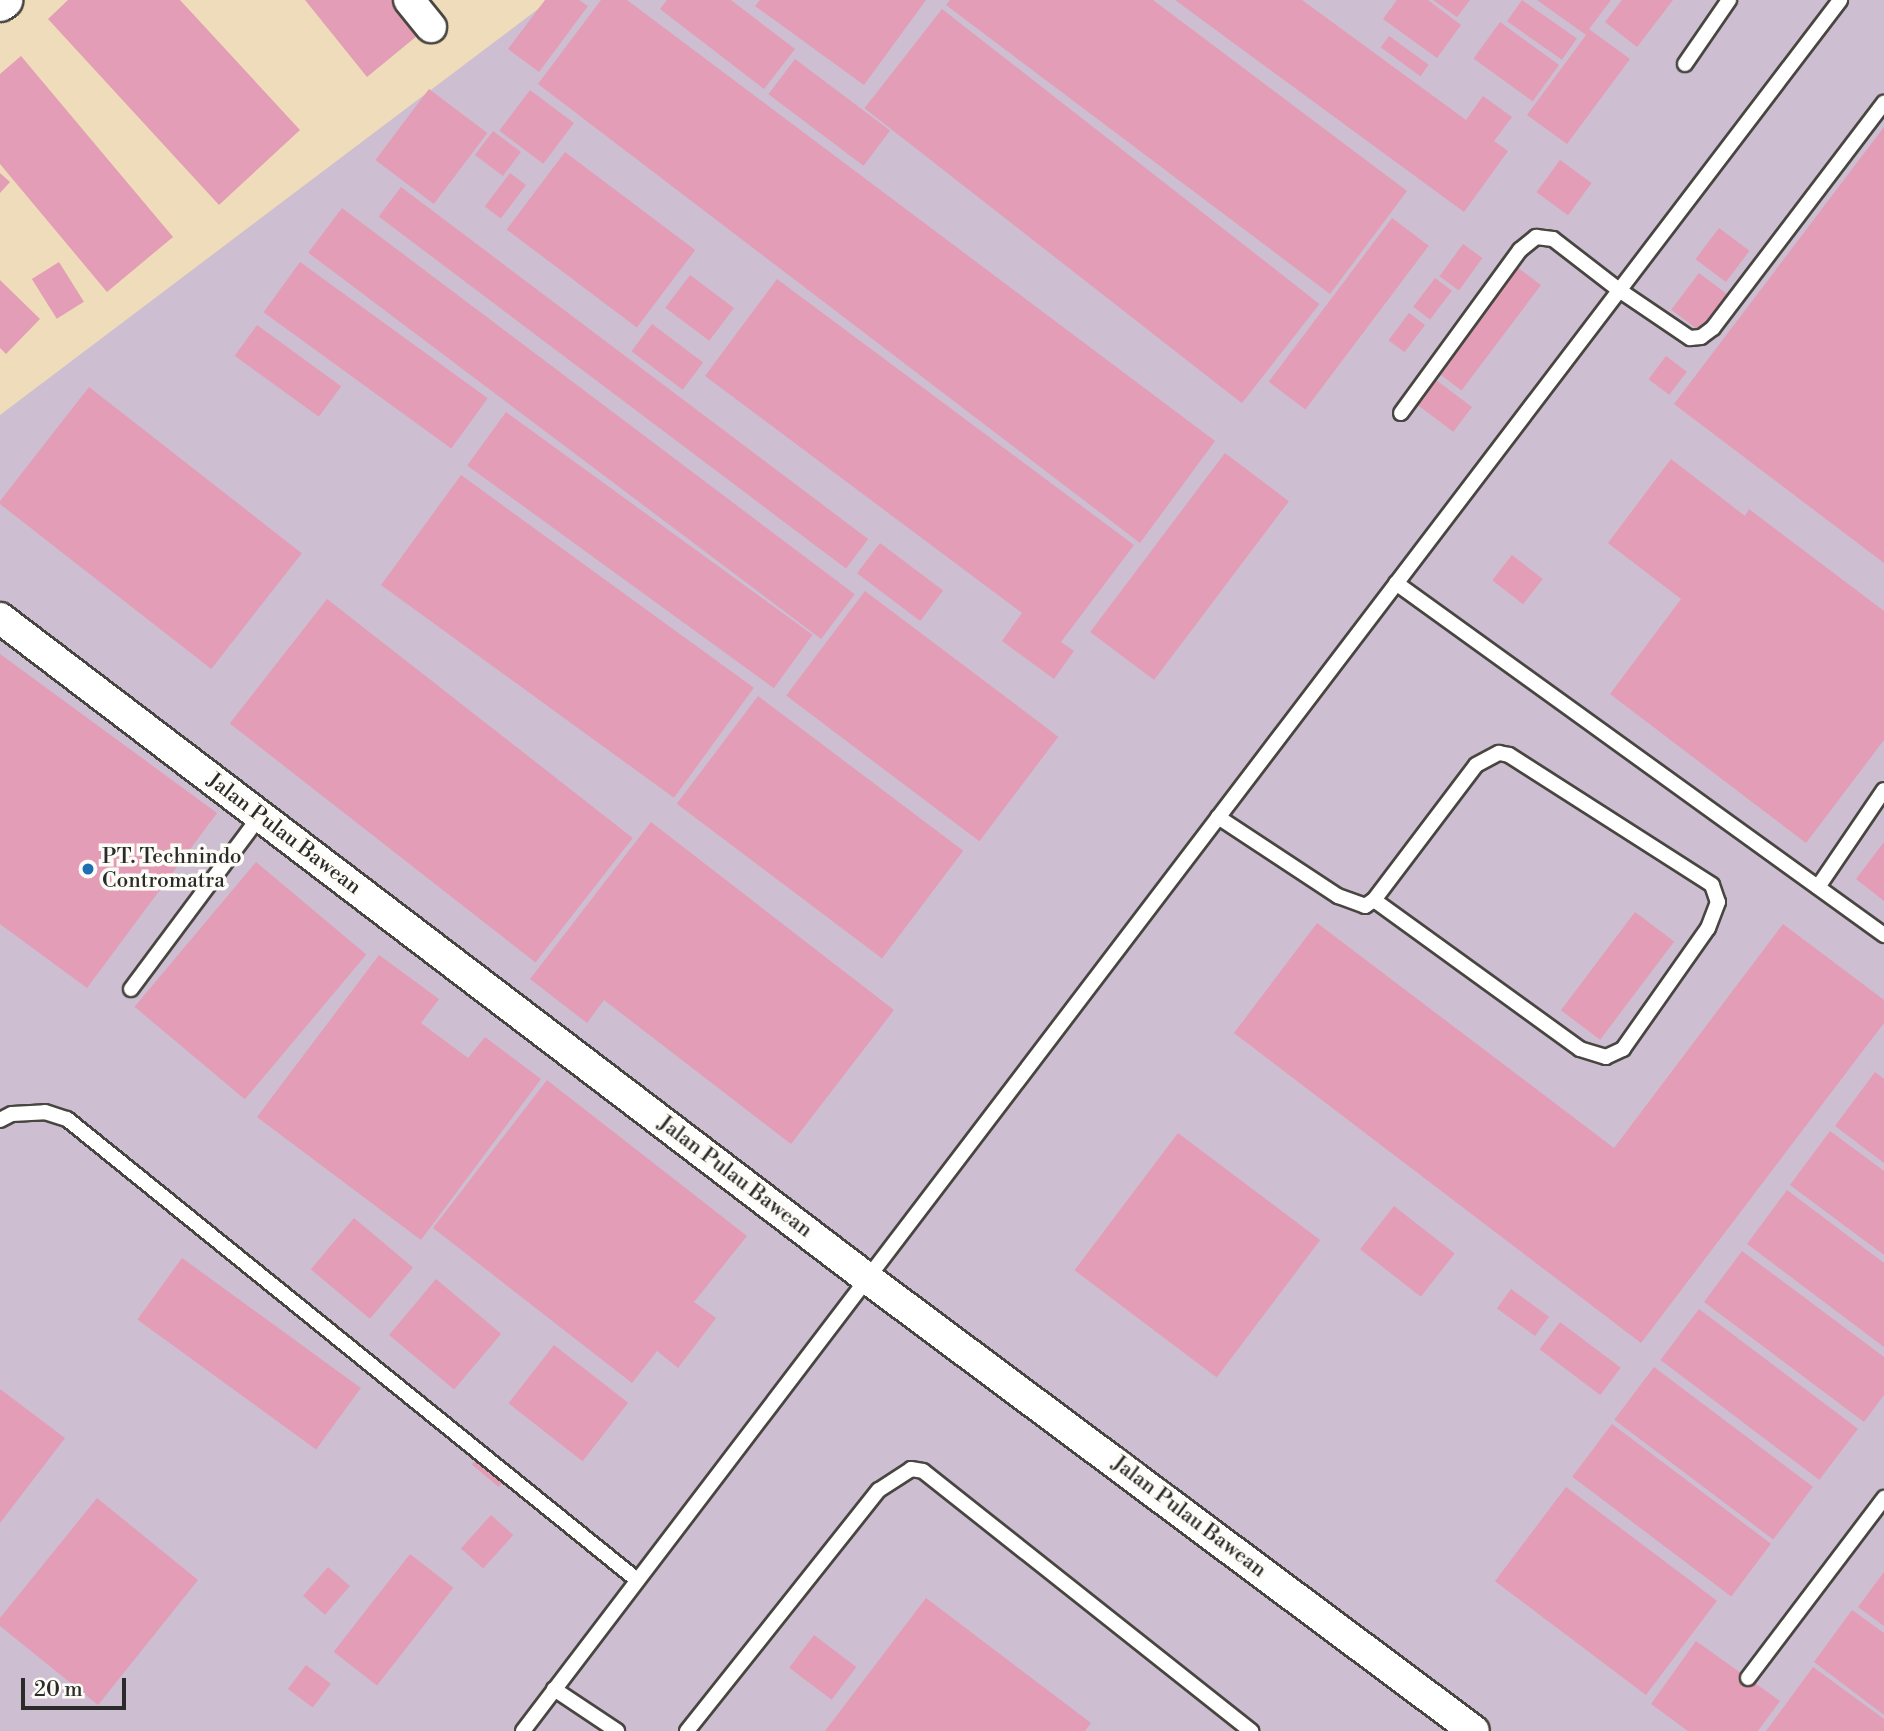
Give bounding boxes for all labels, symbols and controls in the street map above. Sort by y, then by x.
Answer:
street label: Jalan Pulau Bawean [202,768,366,900]
place label: PT. Technindo Contromatra [102,844,242,894]
marker: PT. Technindo Contromatra [80,861,96,877]
street label: Jalan Pulau Bawean [653,1111,817,1243]
street label: Jalan Pulau Bawean [1107,1451,1271,1583]
scale bar [24,1664,130,1708]
text: 20 m [34,1677,83,1703]

